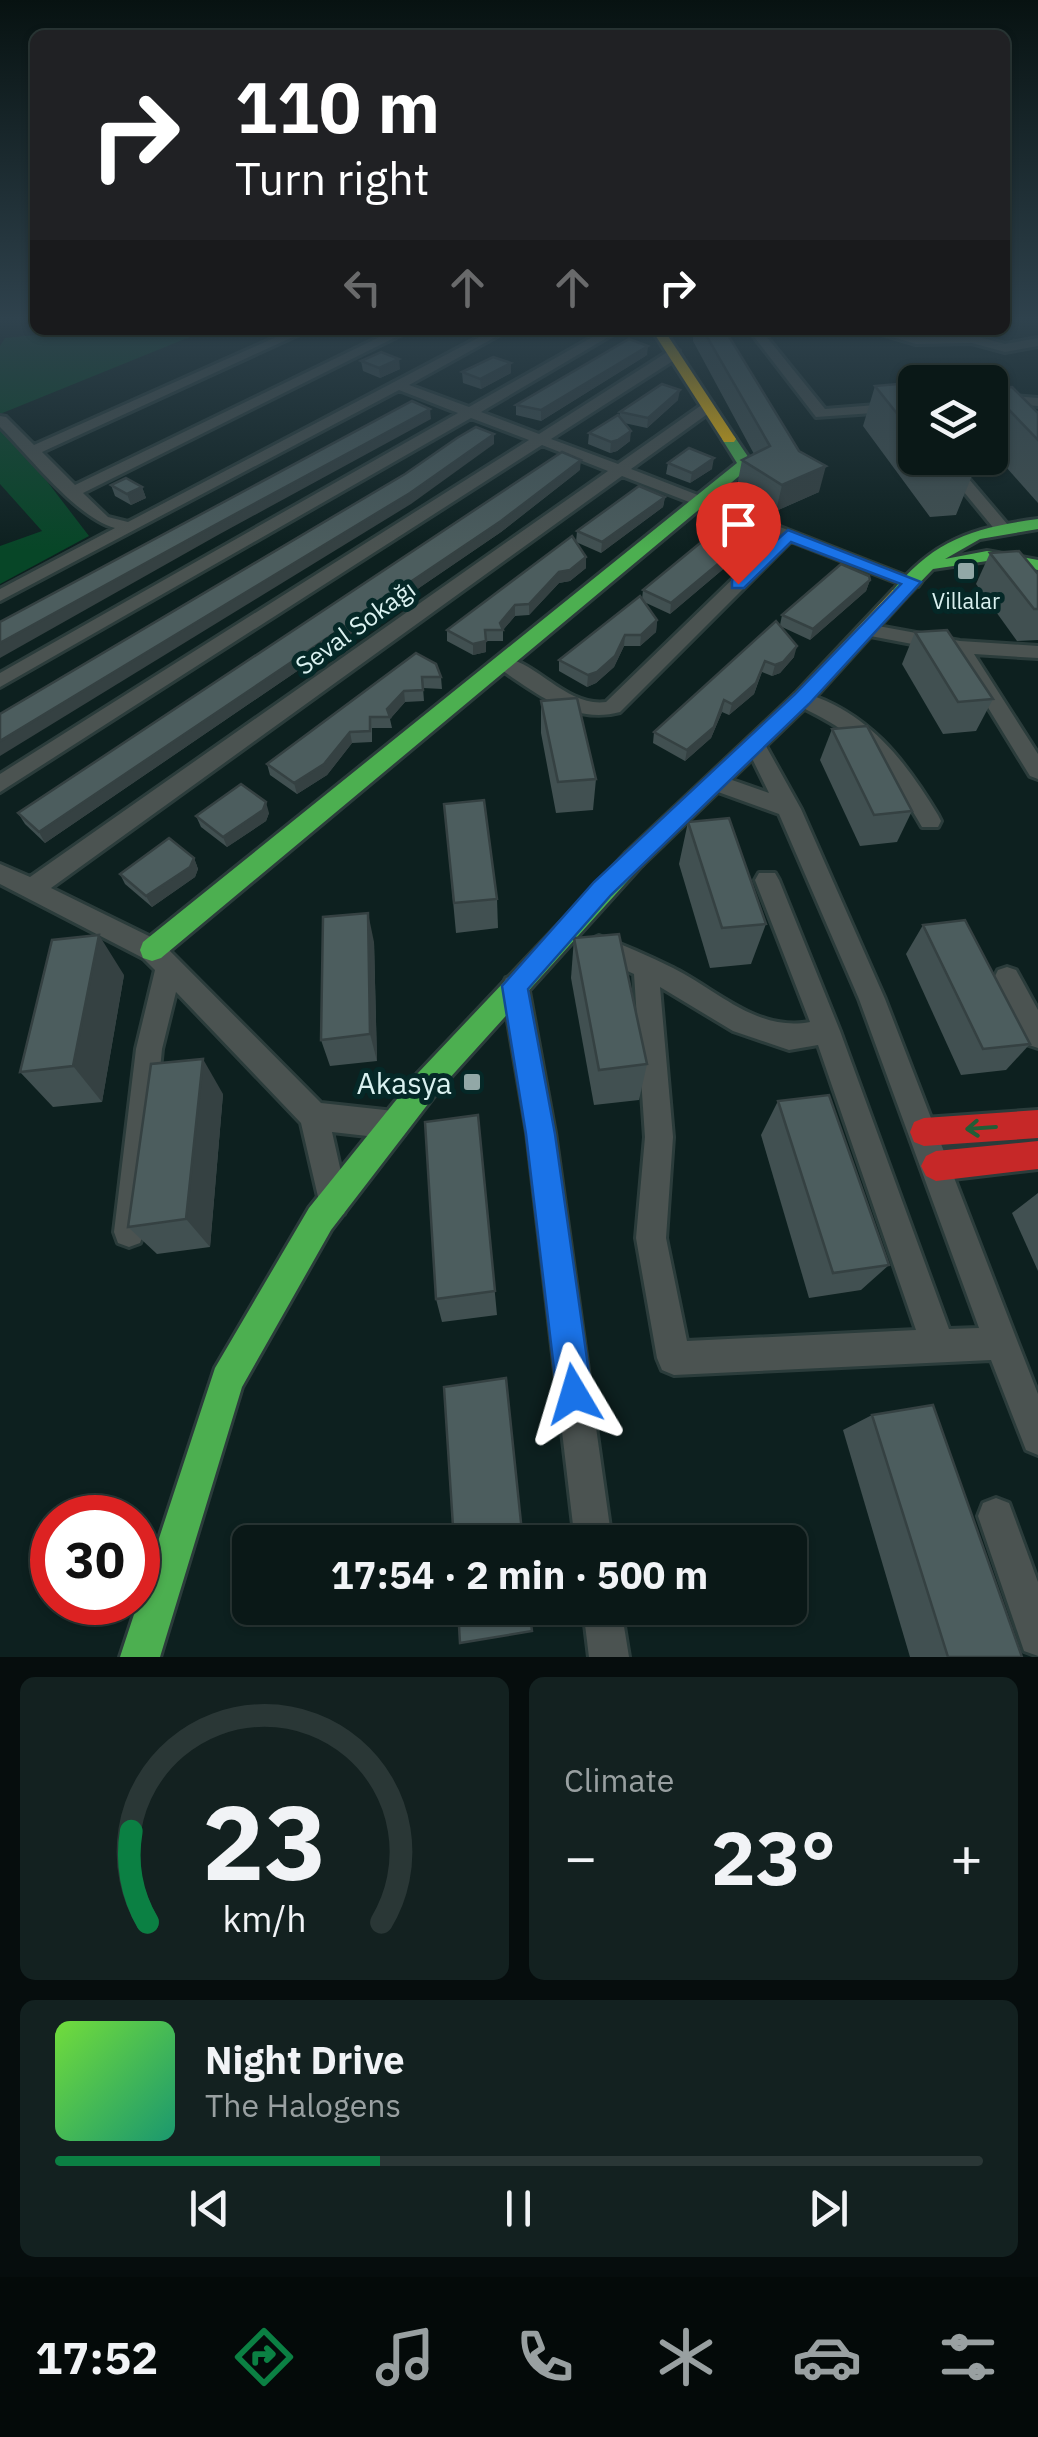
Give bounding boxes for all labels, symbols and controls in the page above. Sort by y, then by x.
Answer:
text: 110 m [235,61,440,152]
icon: right [70,70,200,200]
text: Turn right [235,149,430,207]
icon: left [335,260,390,315]
icon: ahead [440,260,495,315]
icon: ahead [545,260,600,315]
icon: right [650,260,705,315]
map controls [898,365,1008,475]
button: layers [898,365,1008,475]
pin [696,482,781,585]
icon: arrive [711,497,766,552]
marker: Villalar [955,560,977,582]
street label: Seval Sokağı [288,572,422,682]
place label: Villalar [932,586,1000,615]
place label: Akasya [356,1063,452,1102]
marker: Akasya [461,1071,483,1093]
one-way arrow [965,1119,997,1138]
position arrow [522,1342,626,1446]
speed limit sign: 30 [30,1495,160,1625]
text: 17:54 · 2 min · 500 m [331,1550,708,1599]
text: Climate [564,1759,674,1801]
text: 23 [202,1773,327,1909]
text: 23° [711,1808,836,1906]
text: − [564,1821,597,1892]
text: + [950,1821,983,1892]
text: km/h [222,1895,307,1942]
text: Night Drive [205,2035,405,2084]
text: The Halogens [205,2084,401,2126]
icon: previous [182,2181,237,2236]
icon: pause [491,2181,546,2236]
icon: next [801,2181,856,2236]
icon: directions [229,2322,299,2392]
icon: music [370,2322,440,2392]
icon: phone [510,2322,580,2392]
icon: climate [651,2322,721,2392]
icon: car [792,2322,862,2392]
icon: filters [933,2322,1003,2392]
text: 17:52 [35,2328,158,2386]

